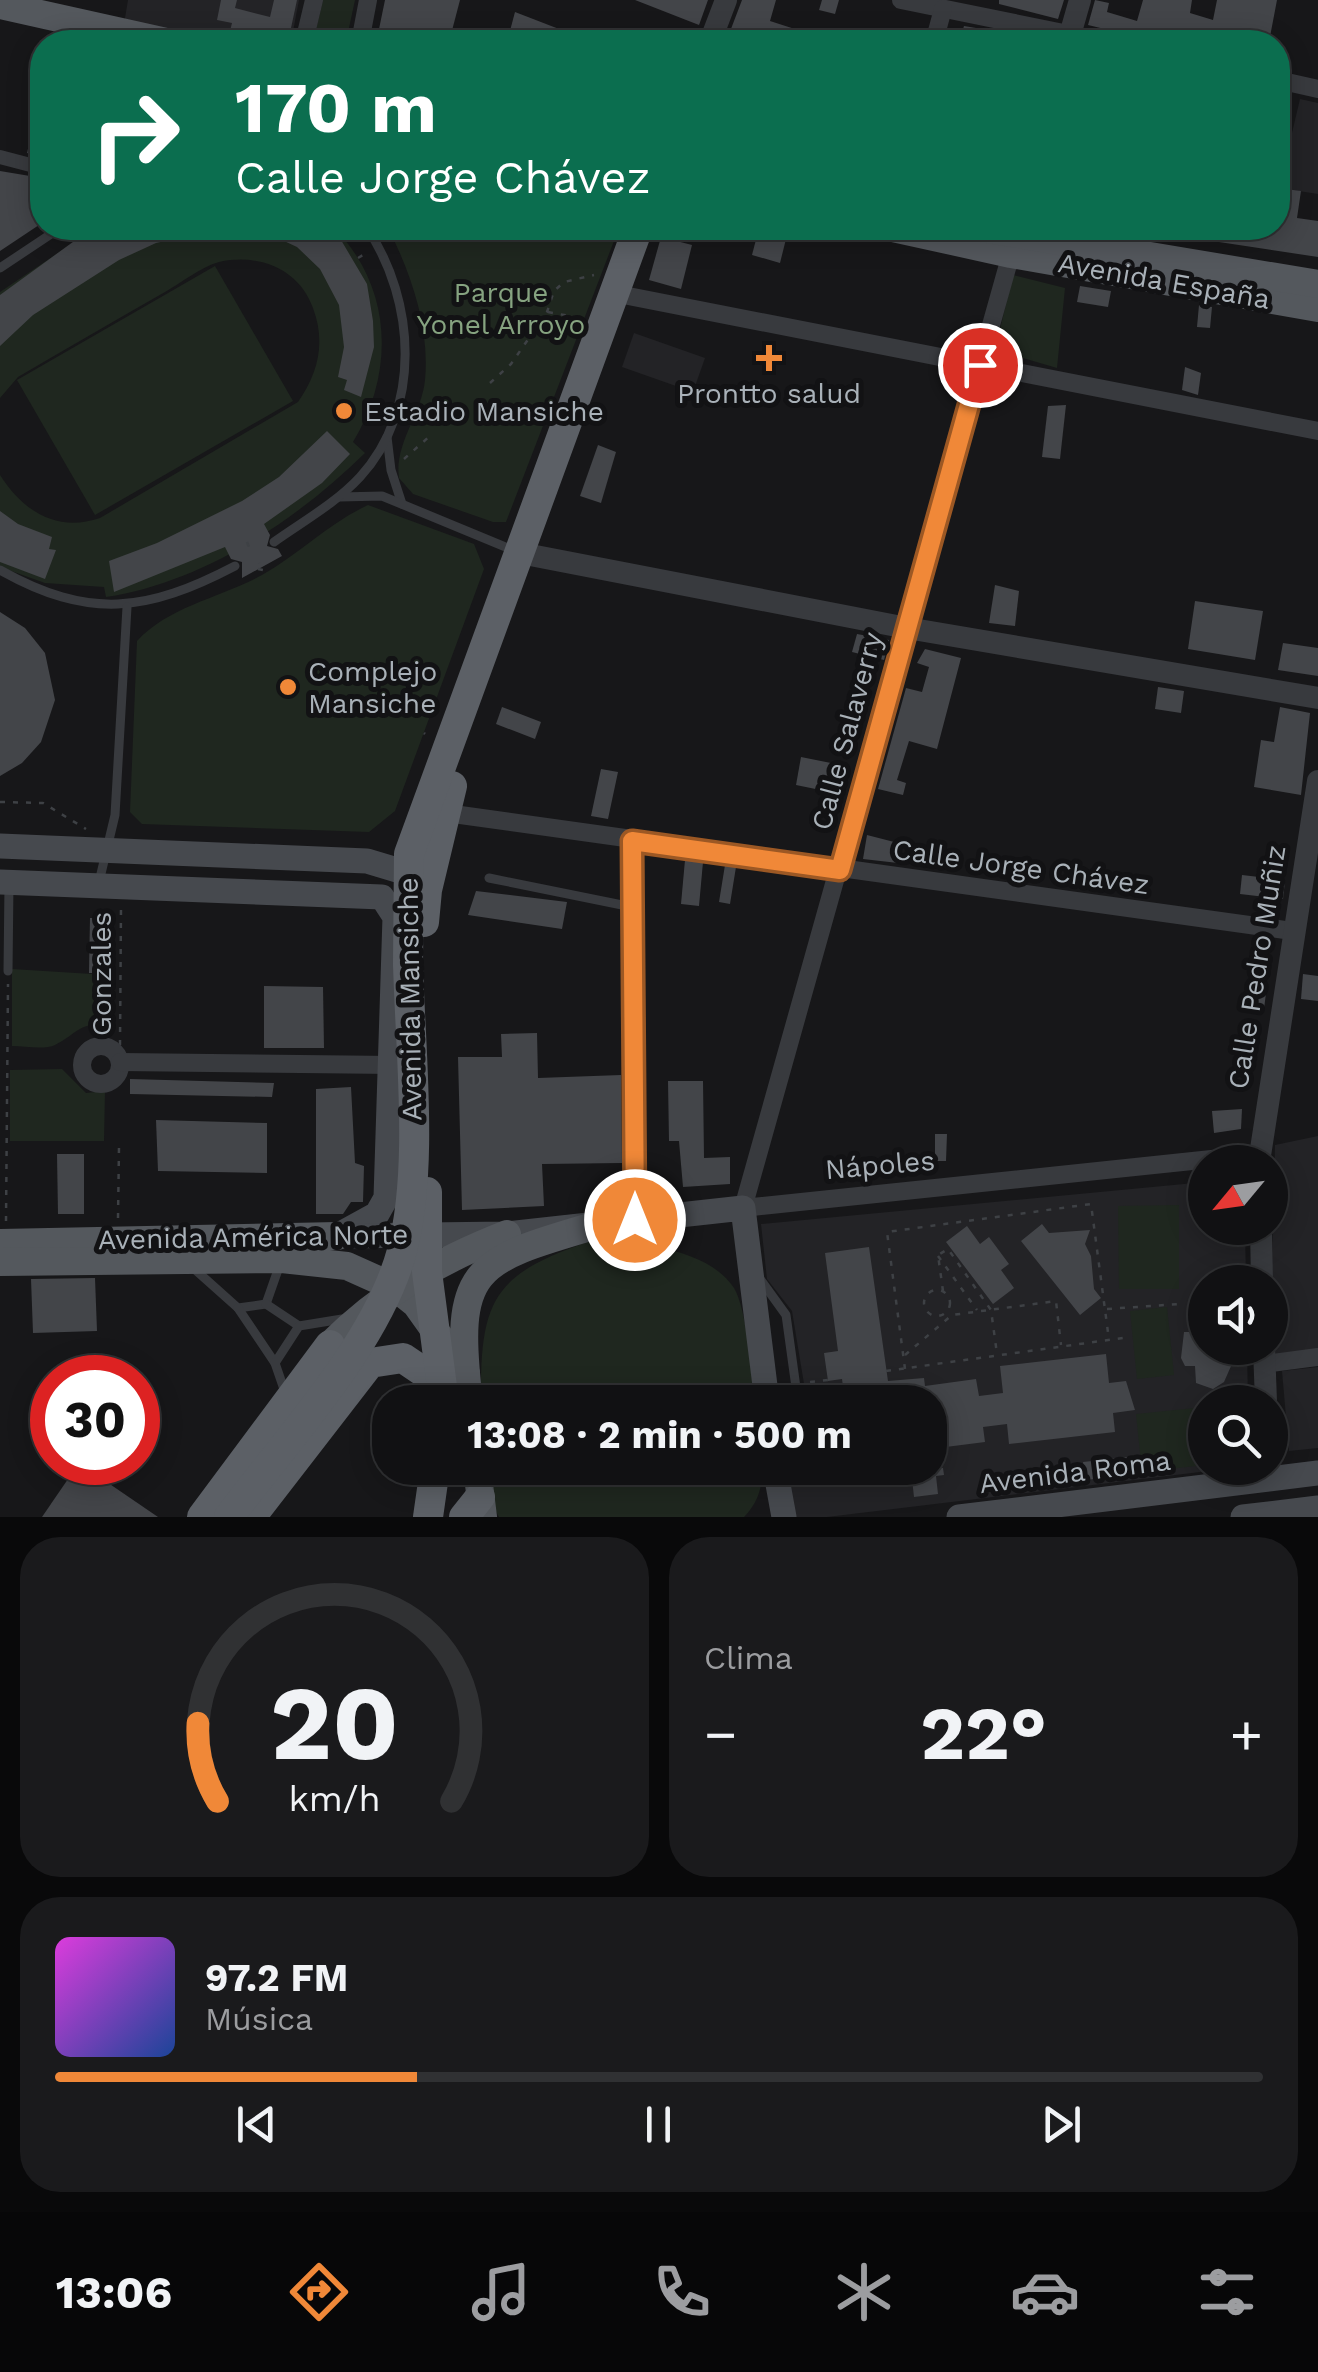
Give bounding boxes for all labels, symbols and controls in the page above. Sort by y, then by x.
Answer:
text: 170 m [235,67,437,149]
icon: right [70,70,200,200]
text: Calle Jorge Chávez [235,151,651,204]
street label: Avenida España [1055,246,1273,316]
park label: Parque Yonel Arroyo [417,276,585,341]
pin [938,323,1023,408]
icon: arrive [953,338,1008,393]
marker: Prontto salud [756,345,782,371]
place label: Prontto salud [677,377,861,410]
place label: Estadio Mansiche [364,395,604,428]
marker: Estadio Mansiche [333,400,355,422]
street label: Calle Salaverry [805,628,889,833]
place label: Complejo Mansiche [308,655,437,720]
marker: Complejo Mansiche [277,676,299,698]
street label: Calle Jorge Chávez [891,833,1151,901]
street label: Calle Pedro Muñiz [1221,843,1293,1091]
street label: Avenida Mansiche [391,877,429,1121]
street label: Gonzales [85,912,118,1036]
street label: Nápoles [824,1144,936,1186]
north arrow [1188,1145,1288,1245]
map controls [1188,1145,1288,1485]
position arrow [583,1168,687,1272]
street label: Avenida América Norte [98,1218,408,1256]
button: sound [1188,1265,1288,1365]
speed limit sign: 30 [30,1355,160,1485]
button: search [1188,1385,1288,1485]
text: 13:08 · 2 min · 500 m [467,1413,852,1457]
street label: Avenida Roma [977,1444,1173,1500]
text: Clima [704,1639,793,1677]
text: 20 [270,1662,399,1784]
text: 22° [920,1689,1047,1777]
text: − [704,1702,737,1766]
text: + [1230,1702,1263,1766]
text: km/h [288,1778,381,1820]
text: 97.2 FM [205,1956,348,2000]
text: Música [205,2000,313,2038]
icon: previous [229,2097,284,2152]
icon: pause [631,2097,686,2152]
icon: next [1034,2097,1089,2152]
icon: directions [284,2257,354,2327]
icon: music [466,2257,536,2327]
icon: phone [647,2257,717,2327]
icon: climate [829,2257,899,2327]
icon: car [1010,2257,1080,2327]
icon: filters [1192,2257,1262,2327]
text: 13:06 [56,2266,172,2319]

